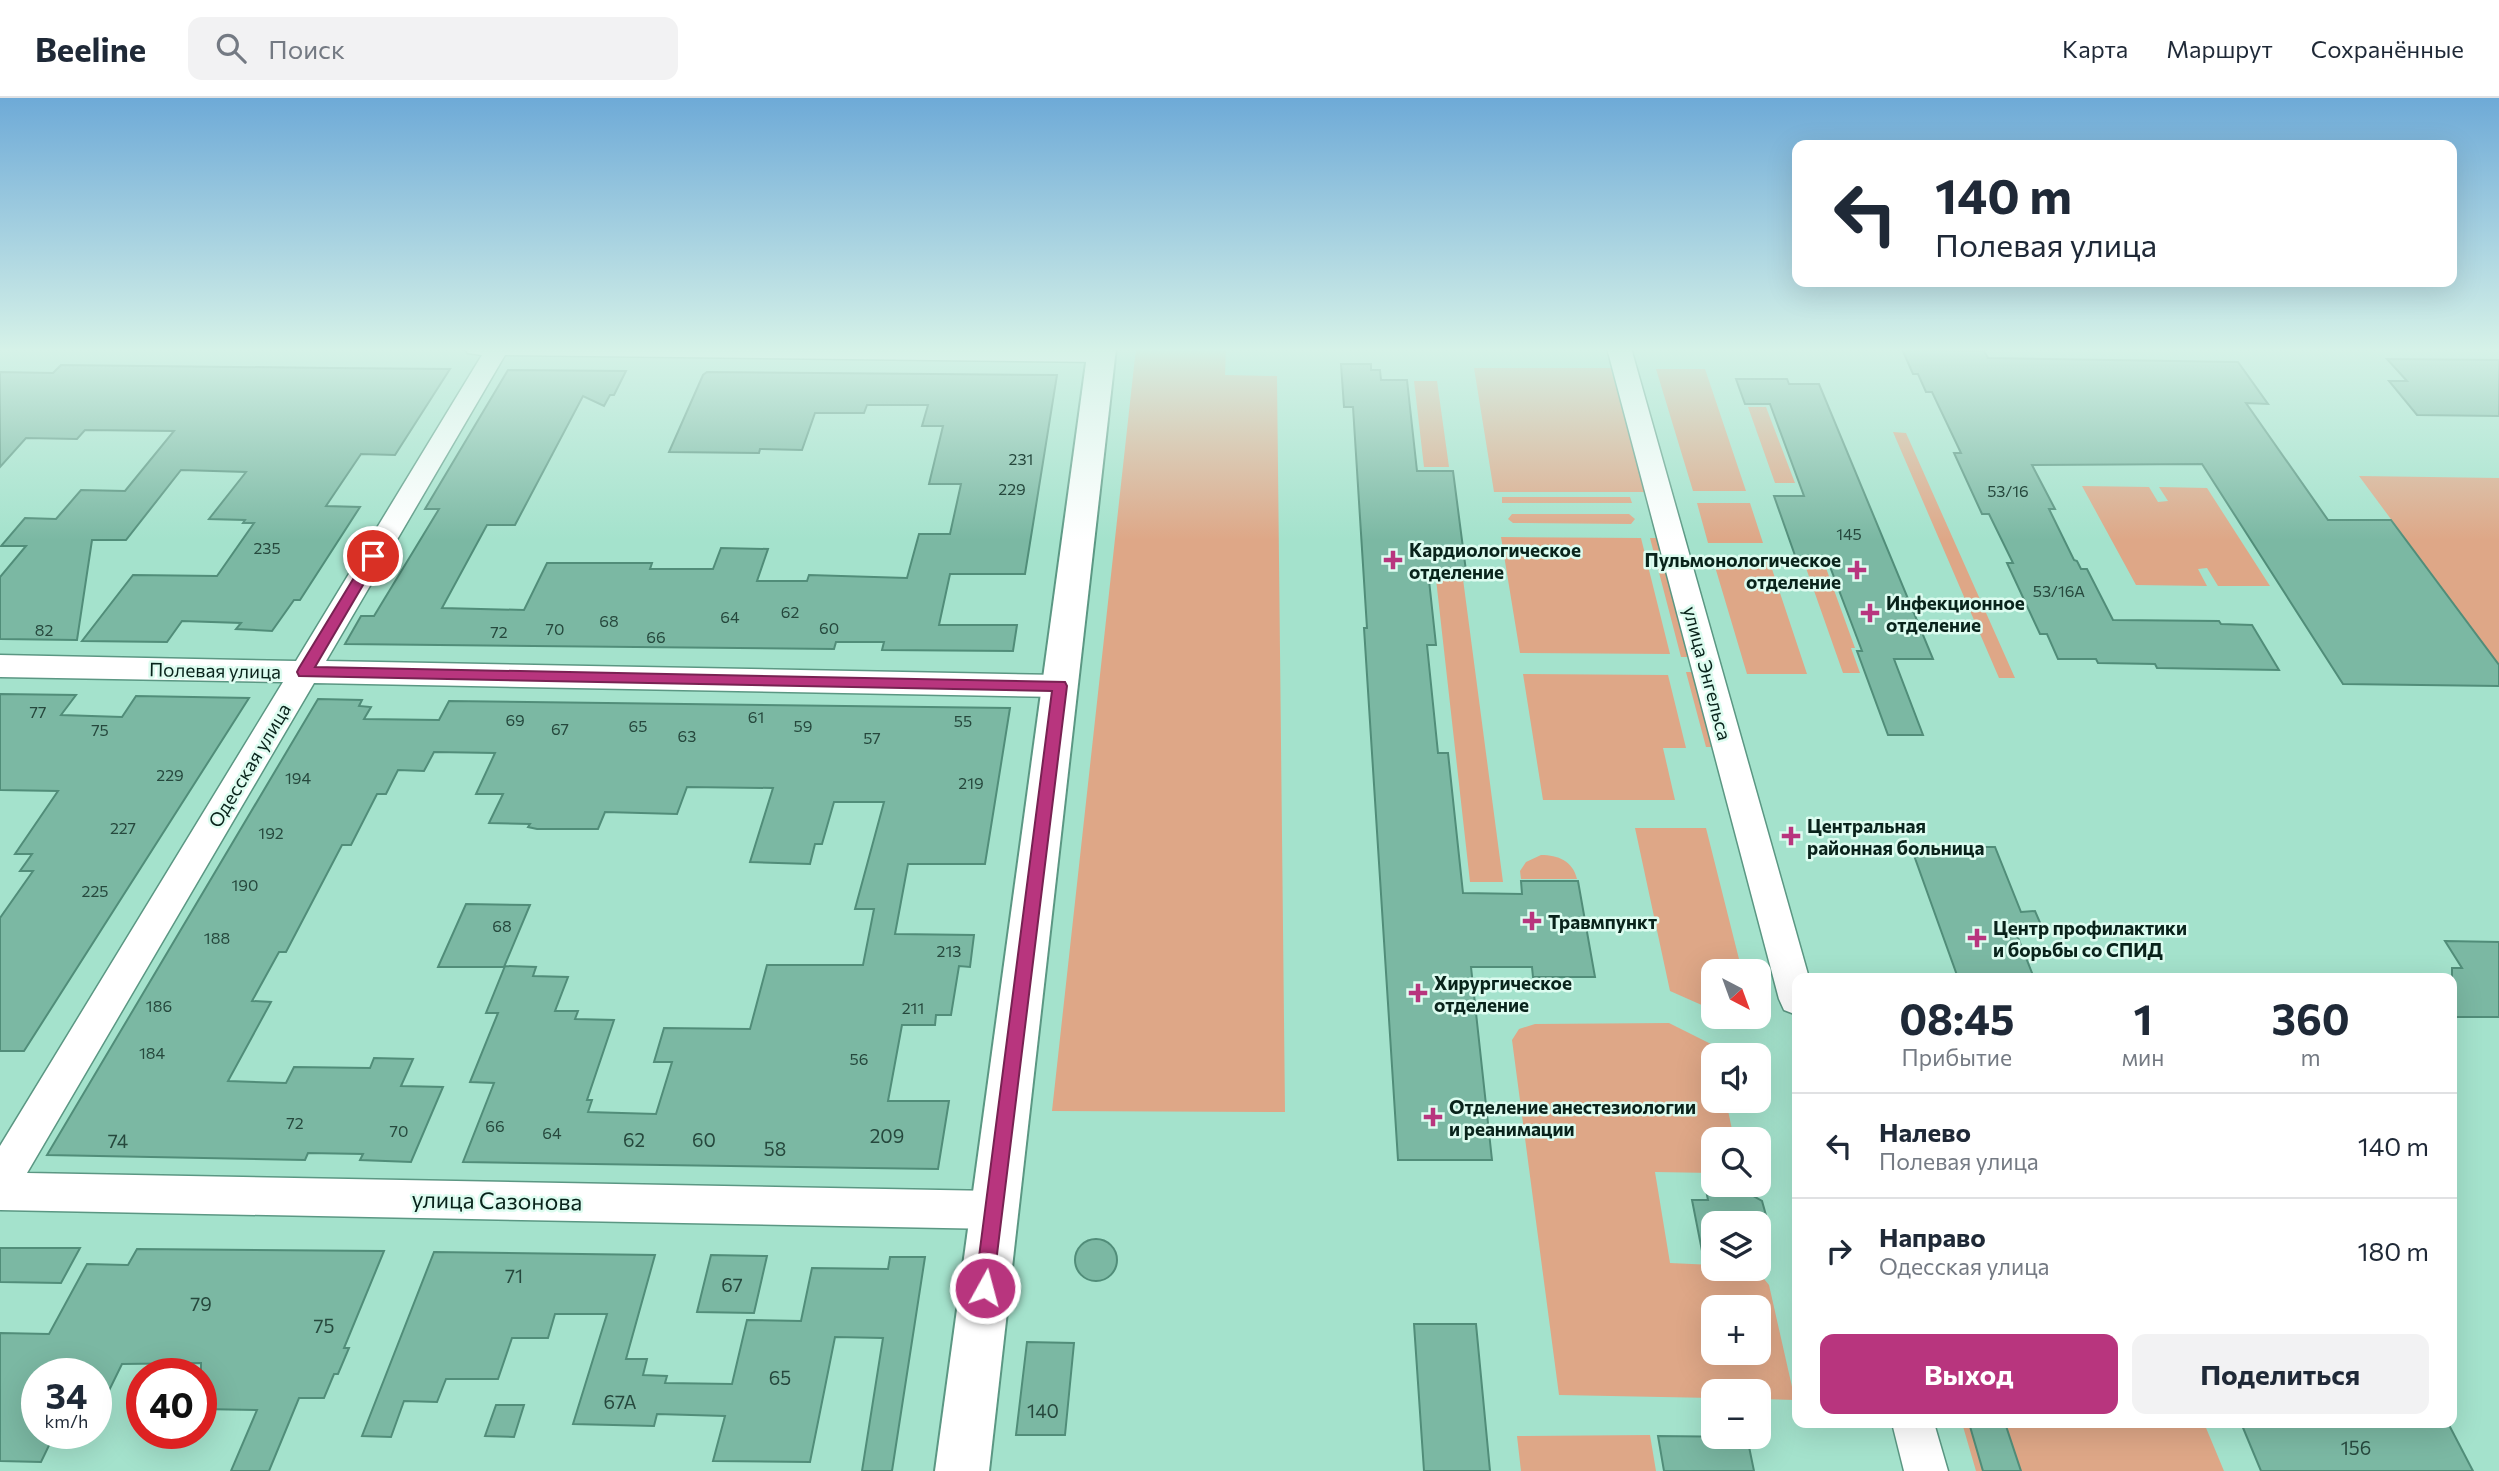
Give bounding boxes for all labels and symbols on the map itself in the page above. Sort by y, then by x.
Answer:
house number: 231 [1009,449,1033,468]
house number: 229 [998,479,1026,498]
house number: 53/16 [1987,481,2029,500]
house number: 145 [1836,524,1862,543]
pin [343,526,403,586]
house number: 235 [253,538,281,557]
place label: Кардиологическое отделение [1409,538,1581,583]
place label: Пульмонологическое отделение [1645,548,1841,593]
marker: Кардиологическое отделение [1383,550,1403,570]
marker: Пульмонологическое отделение [1847,560,1867,580]
house number: 53/16А [2033,581,2085,600]
place label: Инфекционное отделение [1886,591,2025,636]
house number: 62 [781,602,799,621]
marker: Инфекционное отделение [1860,603,1880,623]
street label: улица Энгельса [1679,604,1737,742]
house number: 64 [720,607,740,626]
house number: 68 [599,611,619,630]
house number: 60 [819,618,839,637]
house number: 70 [546,619,564,638]
house number: 82 [35,620,53,639]
house number: 72 [490,622,508,641]
house number: 66 [646,627,666,646]
street label: Полевая улица [149,657,281,683]
street label: Одесская улица [203,699,295,831]
house number: 77 [30,702,46,721]
house number: 61 [748,707,764,726]
house number: 69 [505,710,525,729]
house number: 55 [954,711,972,730]
house number: 65 [629,716,647,735]
house number: 59 [794,716,812,735]
house number: 67 [551,719,569,738]
house number: 75 [91,720,109,739]
house number: 63 [678,726,696,745]
house number: 57 [863,728,881,747]
house number: 229 [156,765,184,784]
house number: 194 [285,768,311,787]
house number: 219 [958,773,984,792]
place label: Центральная районная больница [1807,814,1984,859]
house number: 227 [110,818,136,837]
house number: 192 [258,823,284,842]
marker: Центральная районная больница [1781,826,1801,846]
house number: 190 [232,875,259,894]
house number: 225 [82,881,108,900]
place label: Травмпункт [1548,910,1657,933]
marker: Травмпункт [1522,911,1542,931]
house number: 68 [492,916,512,935]
place label: Центр профилактики и борьбы со СПИД [1993,916,2187,961]
house number: 188 [204,928,230,947]
marker: Центр профилактики и борьбы со СПИД [1967,928,1987,948]
house number: 213 [937,941,961,960]
north arrow [1701,959,1771,1029]
place label: Хирургическое отделение [1434,971,1572,1016]
marker: Хирургическое отделение [1408,983,1428,1003]
house number: 186 [146,996,172,1015]
house number: 211 [902,998,924,1017]
house number: 184 [139,1043,165,1062]
house number: 56 [850,1049,868,1068]
place label: Отделение анестезиологии и реанимации [1449,1095,1696,1140]
marker: Отделение анестезиологии и реанимации [1423,1107,1443,1127]
house number: 72 [286,1113,304,1132]
house number: 66 [485,1116,505,1135]
house number: 70 [390,1121,408,1140]
house number: 64 [542,1123,562,1142]
house number: 209 [870,1124,904,1147]
house number: 62 [623,1128,645,1151]
house number: 60 [692,1128,716,1151]
house number: 74 [108,1129,128,1152]
house number: 58 [764,1137,786,1160]
street label: улица Сазонова [411,1185,583,1215]
position arrow [948,1251,1022,1325]
house number: 71 [505,1264,523,1287]
house number: 67 [721,1273,743,1296]
house number: 79 [190,1292,212,1315]
house number: 75 [314,1314,334,1337]
speed limit sign: 40 [126,1358,217,1449]
house number: 65 [769,1366,791,1389]
house number: 67А [604,1390,637,1413]
house number: 140 [1027,1399,1059,1422]
house number: 156 [2341,1436,2371,1459]

